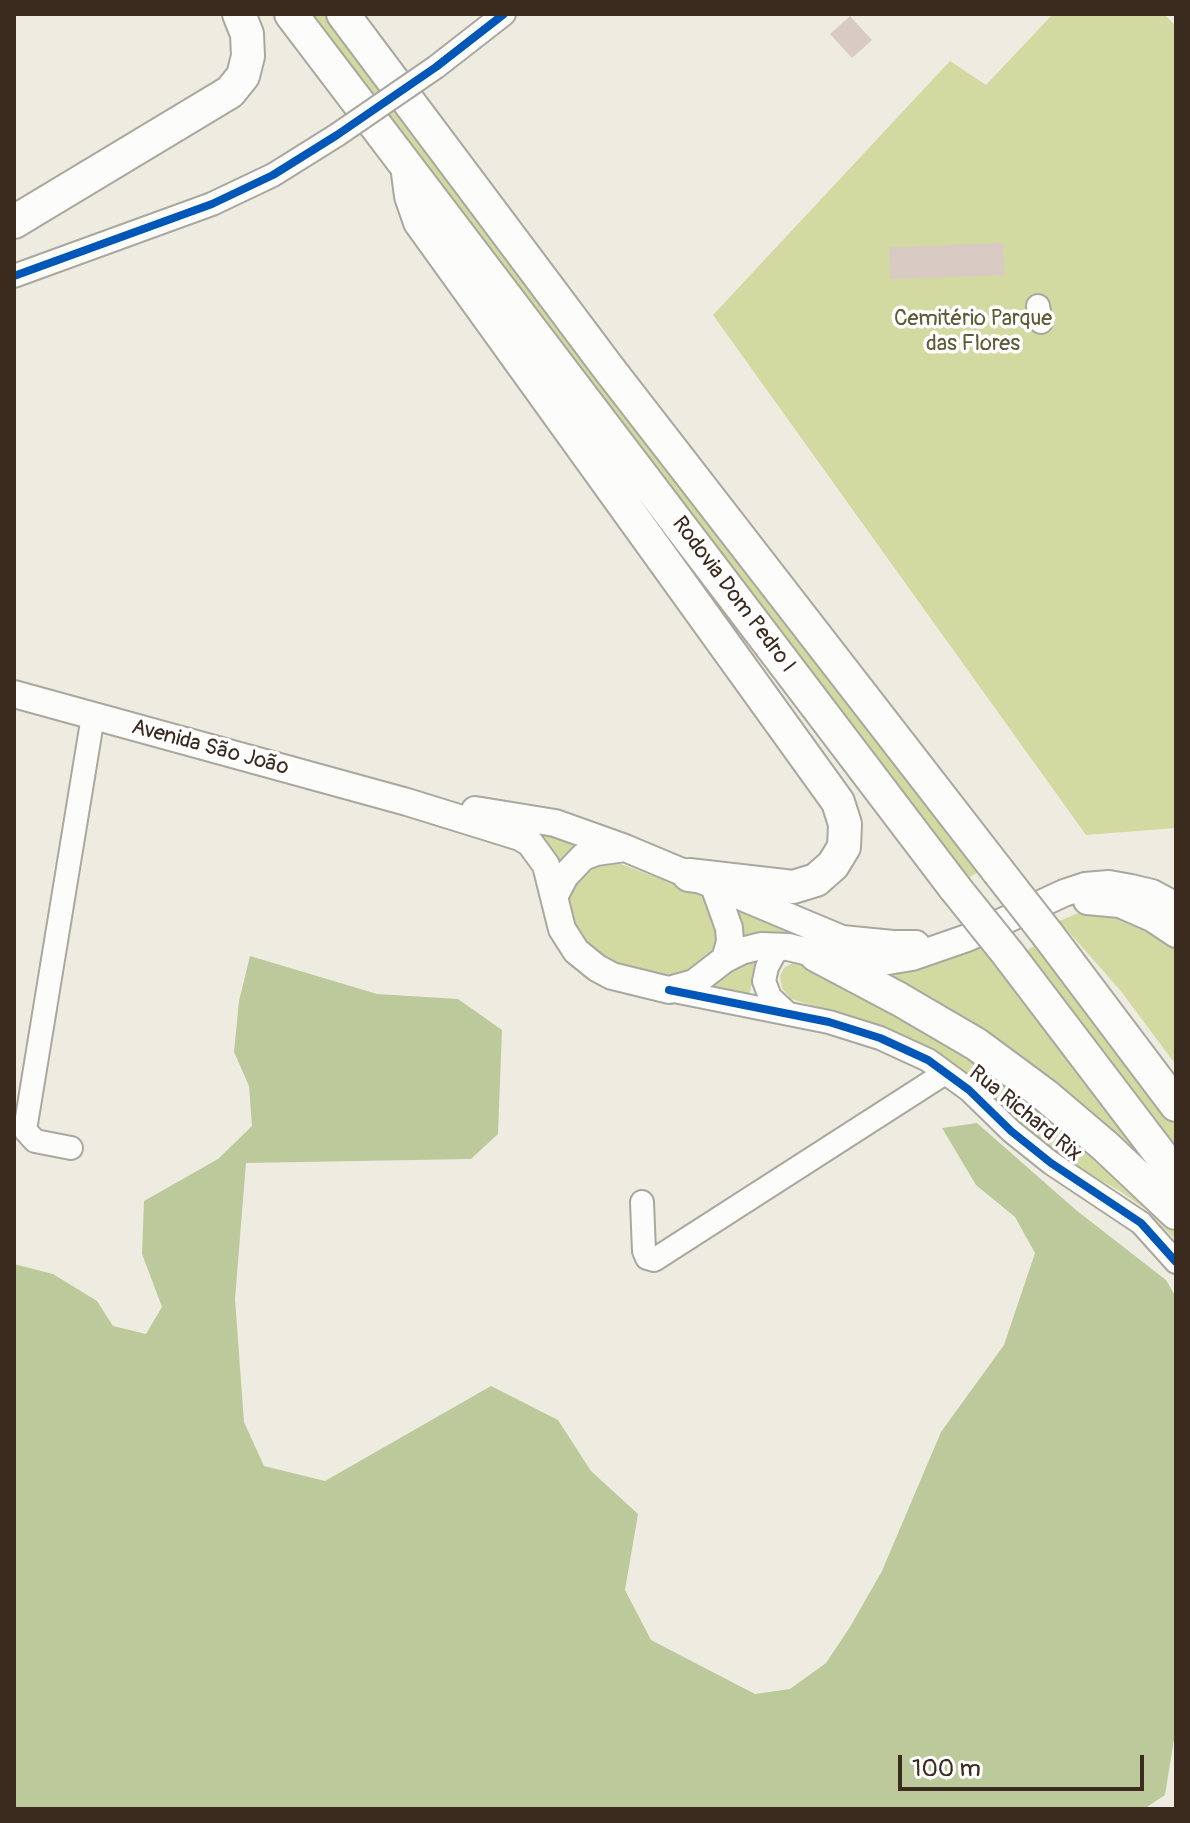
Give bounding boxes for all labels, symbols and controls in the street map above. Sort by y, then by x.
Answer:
park label: Cemitério Parque das Flores [894,306,1052,358]
street label: Rodovia Dom Pedro I [666,512,800,678]
street label: Avenida São João [128,714,292,782]
street label: Rua Richard Rix [963,1060,1087,1168]
scale bar [902,1739,1148,1789]
text: 100 m [912,1754,981,1783]

